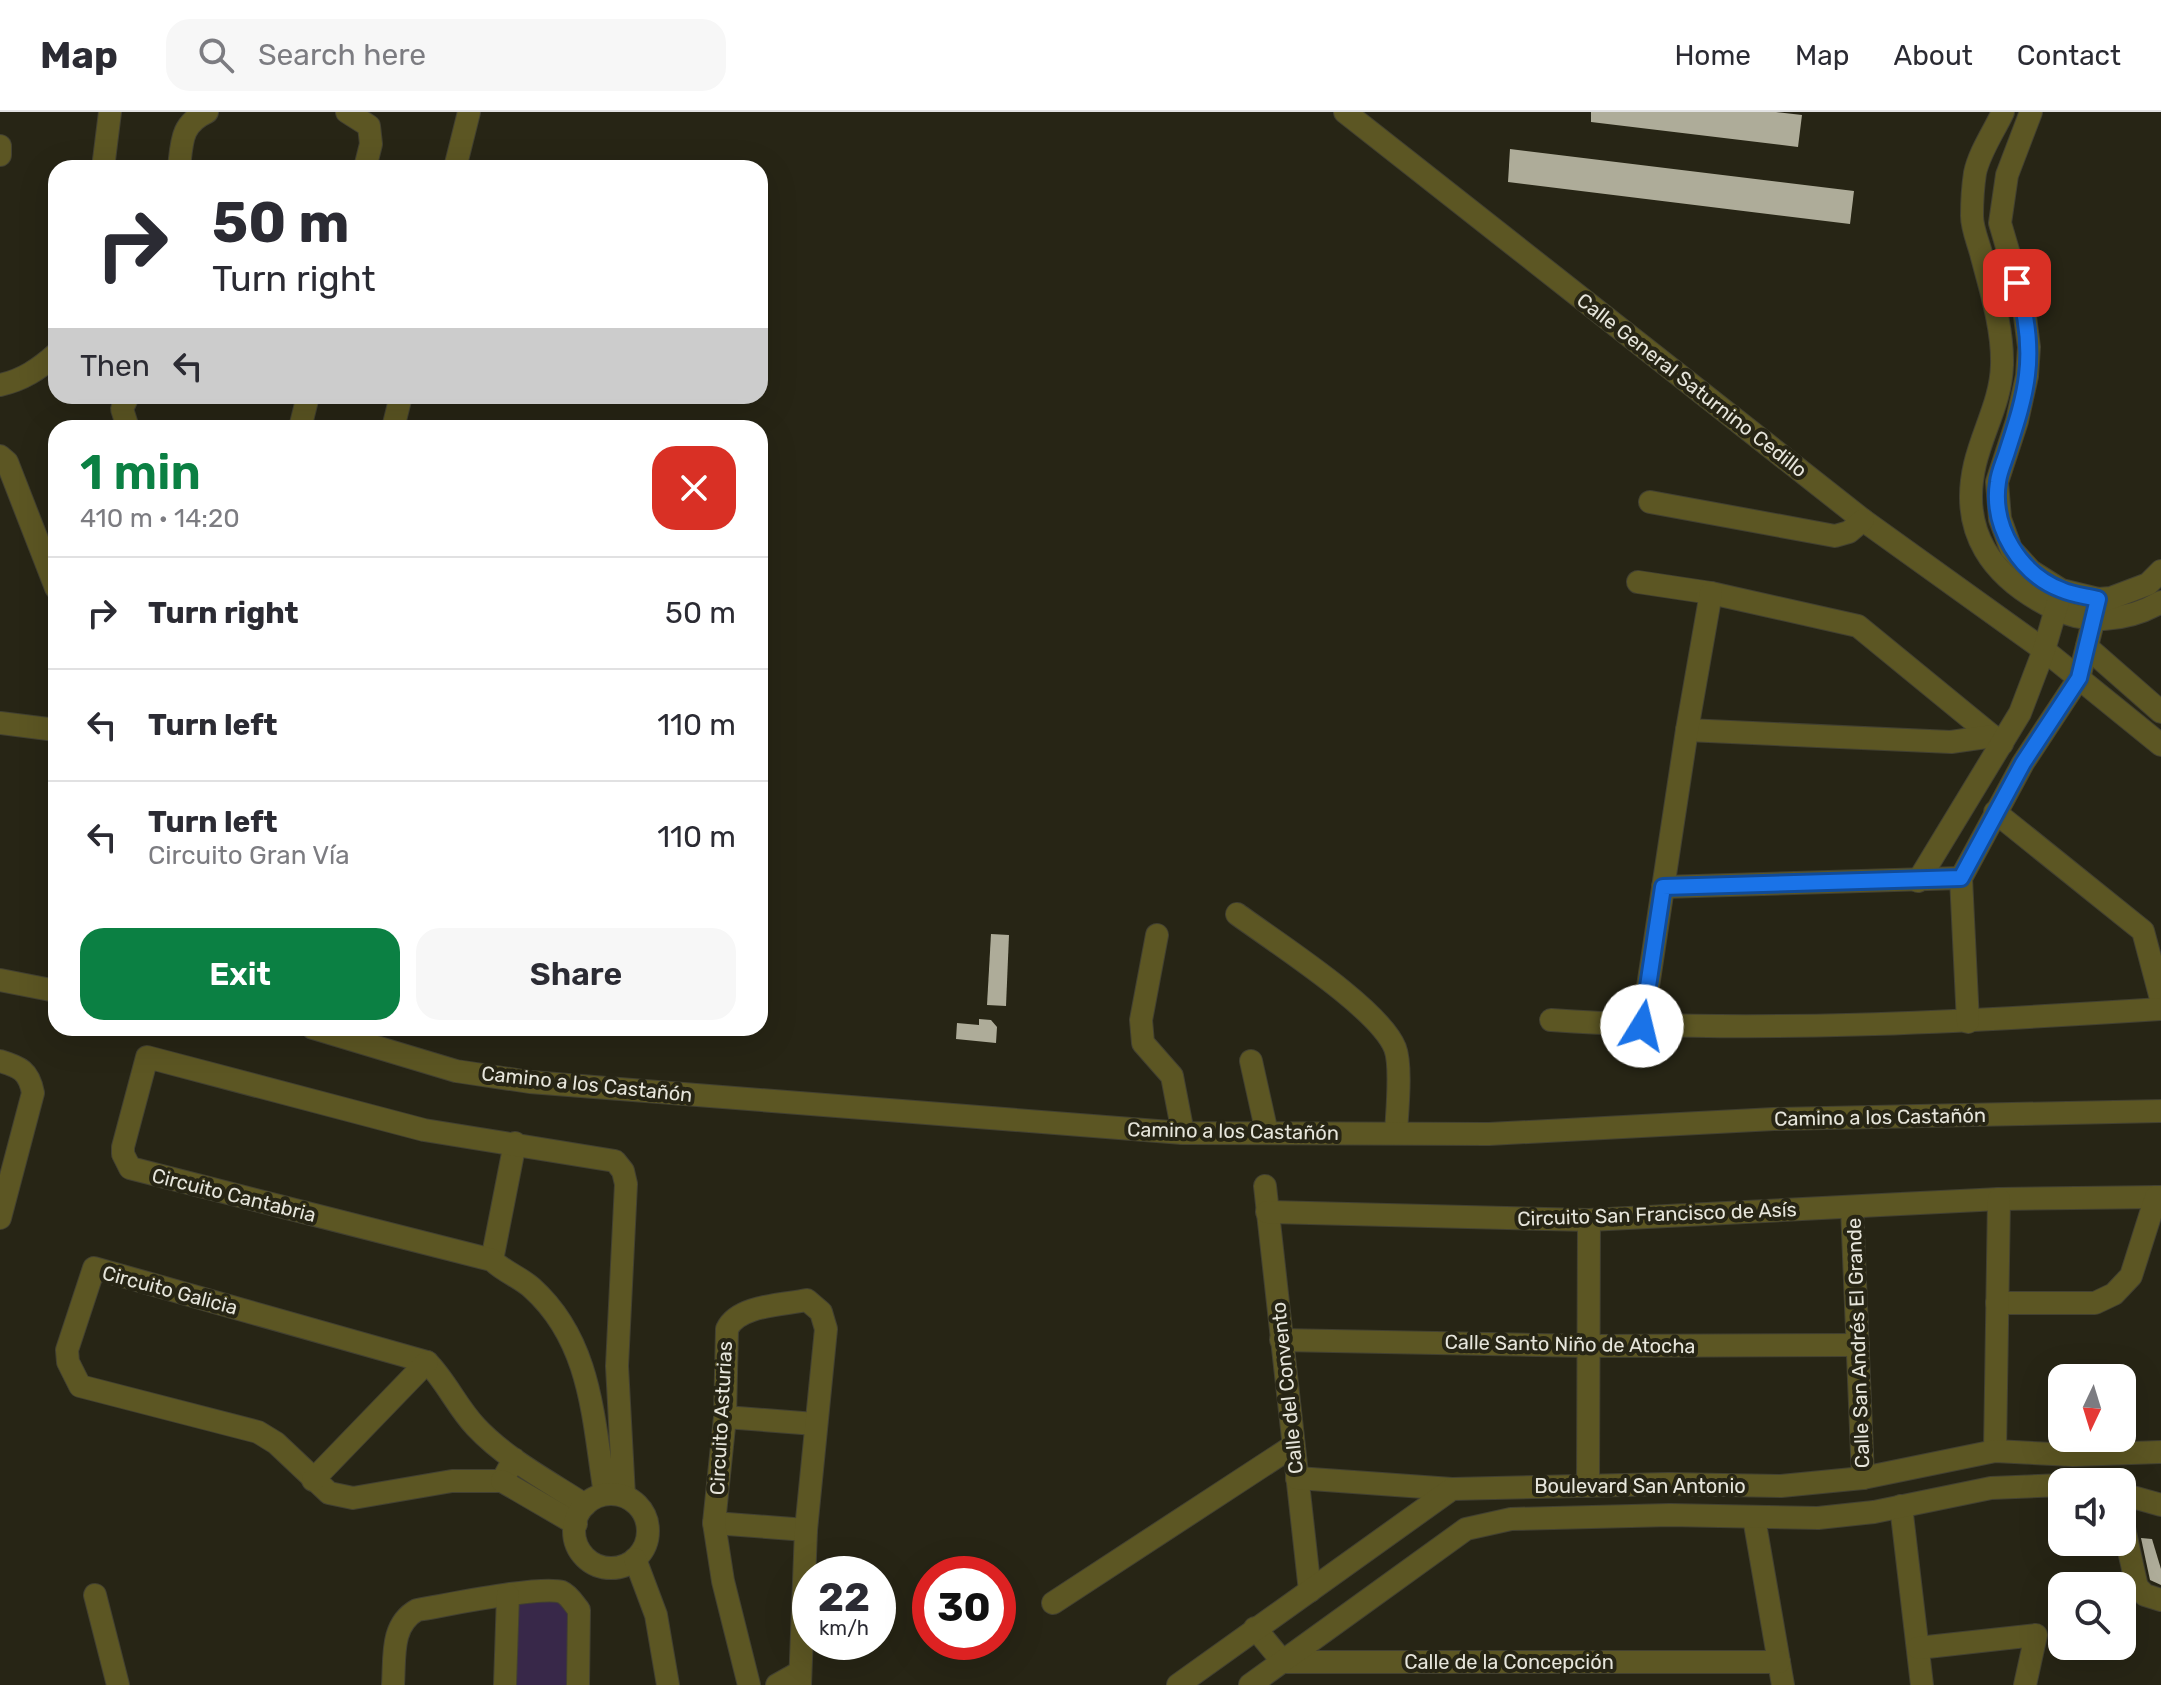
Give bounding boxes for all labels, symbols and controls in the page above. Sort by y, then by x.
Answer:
search box [166,19,726,91]
text: Map [40,32,118,78]
icon: search [194,33,238,77]
text: Search here [258,37,426,73]
text: Home [1674,39,1751,72]
text: Map [1795,39,1849,72]
text: About [1893,39,1973,72]
text: Contact [2017,39,2121,72]
text: 50 m [212,190,349,256]
icon: right [80,192,184,296]
pin [1983,249,2051,317]
text: Turn right [212,257,376,300]
icon: arrive [1995,261,2039,305]
street label: Calle General Saturnino Cedillo [1572,288,1812,482]
icon: left [166,344,210,388]
text: Then [80,348,150,384]
text: 1 min [80,444,201,501]
button: close [652,446,736,530]
text: 410 m · 14:20 [80,503,240,534]
icon: right [80,591,124,635]
text: Turn right [148,595,299,631]
text: 50 m [665,595,736,631]
icon: left [80,703,124,747]
text: Turn left [148,707,278,743]
text: 110 m [657,707,736,743]
text: Turn left [148,804,278,840]
icon: left [80,815,124,859]
text: 110 m [657,819,736,855]
text: Circuito Gran Vía [148,840,350,871]
button: Exit [80,928,400,1020]
button: Share [416,928,736,1020]
position arrow [1600,984,1684,1068]
street label: Camino a los Castañón [480,1061,694,1107]
street label: Camino a los Castañón [1774,1103,1986,1131]
street label: Camino a los Castañón [1127,1117,1339,1145]
street label: Circuito Cantabria [149,1163,319,1227]
street label: Circuito San Francisco de Asís [1517,1197,1797,1231]
street label: Calle San Andrés El Grande [1842,1217,1874,1469]
street label: Circuito Galicia [100,1260,240,1320]
street label: Calle del Convento [1266,1301,1308,1475]
street label: Calle Santo Niño de Atocha [1444,1330,1696,1358]
street label: Circuito Asturias [705,1340,737,1496]
north arrow [2048,1364,2136,1452]
map controls [2048,1364,2136,1660]
button: sound [2048,1468,2136,1556]
street label: Boulevard San Antonio [1534,1474,1746,1498]
speed limit sign: 30 [912,1556,1016,1660]
button: search [2048,1572,2136,1660]
text: 22 [818,1574,870,1621]
text: km/h [819,1616,869,1640]
street label: Calle de la Concepción [1404,1650,1614,1674]

